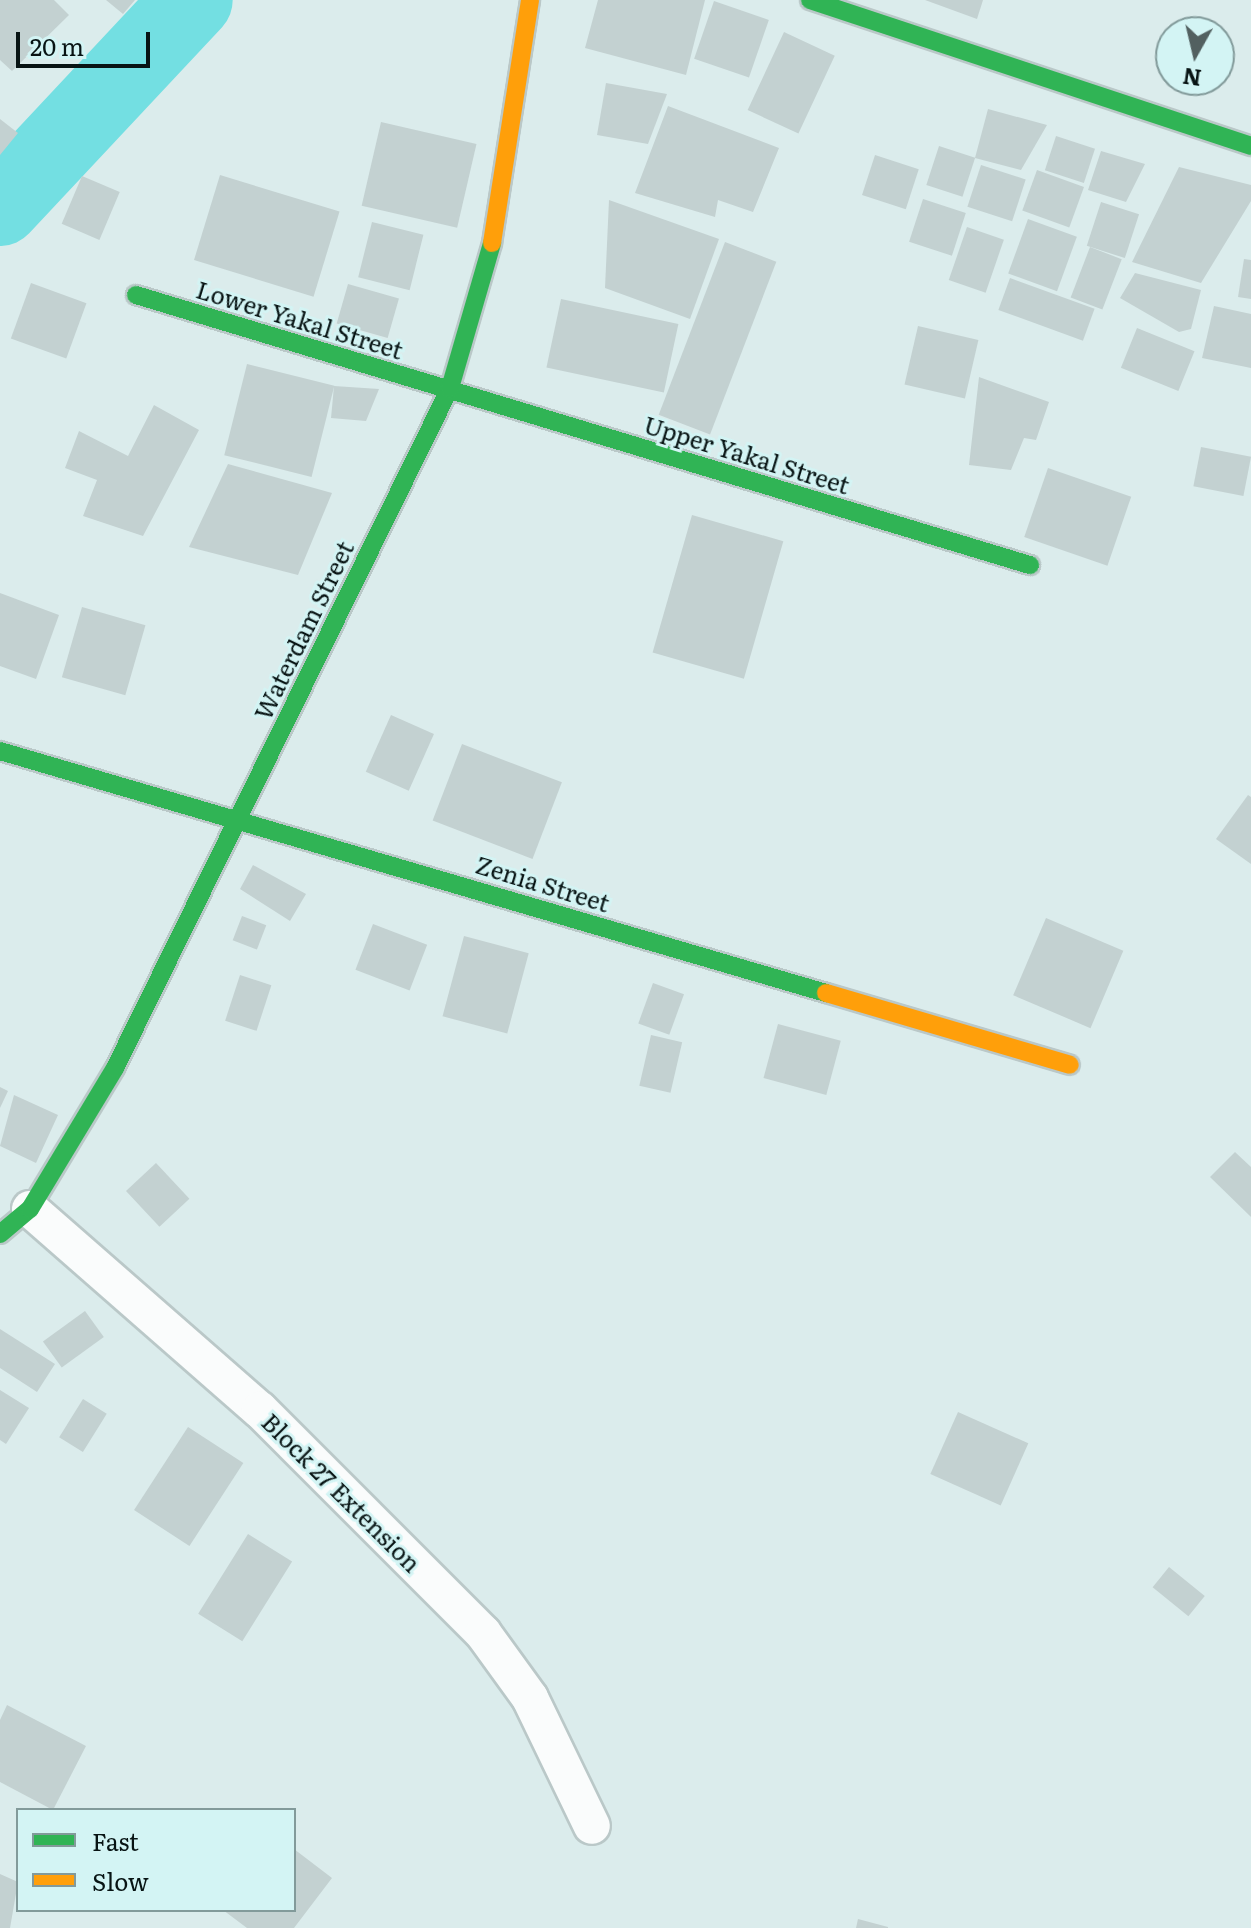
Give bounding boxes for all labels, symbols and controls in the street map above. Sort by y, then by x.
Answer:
scale bar [20,16,154,66]
north arrow [1155,16,1235,96]
text: 20 m [30,28,84,63]
text: N [1180,61,1203,96]
street label: Lower Yakal Street [193,274,407,364]
street label: Upper Yakal Street [641,409,853,499]
street label: Waterdam Street [247,536,359,724]
street label: Zenia Street [473,849,613,917]
street label: Block 27 Extension [257,1407,427,1577]
legend [16,1808,296,1912]
text: Fast [92,1823,139,1858]
text: Slow [92,1863,149,1898]

